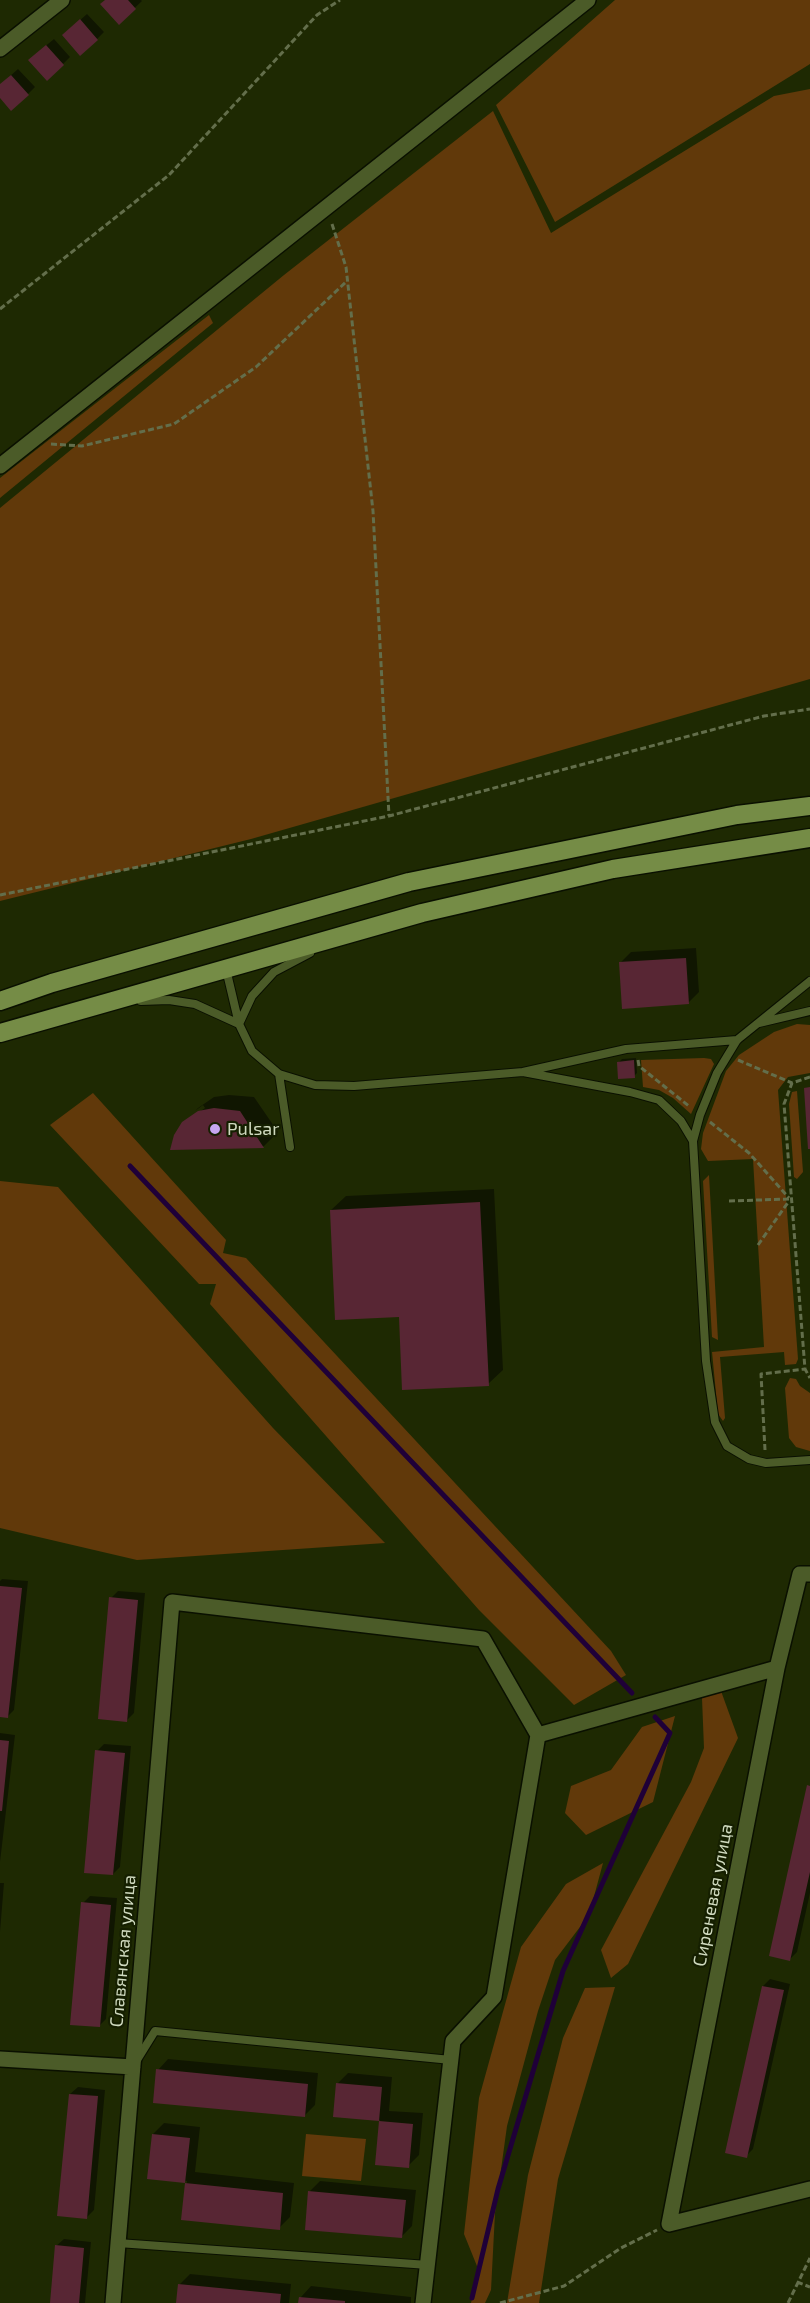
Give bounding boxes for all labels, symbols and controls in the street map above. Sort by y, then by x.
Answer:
place label: Pulsar [227,1118,279,1140]
marker: Pulsar [208,1122,222,1136]
street label: Сиреневая улица [689,1822,737,1968]
street label: Славянская улица [106,1874,140,2028]

